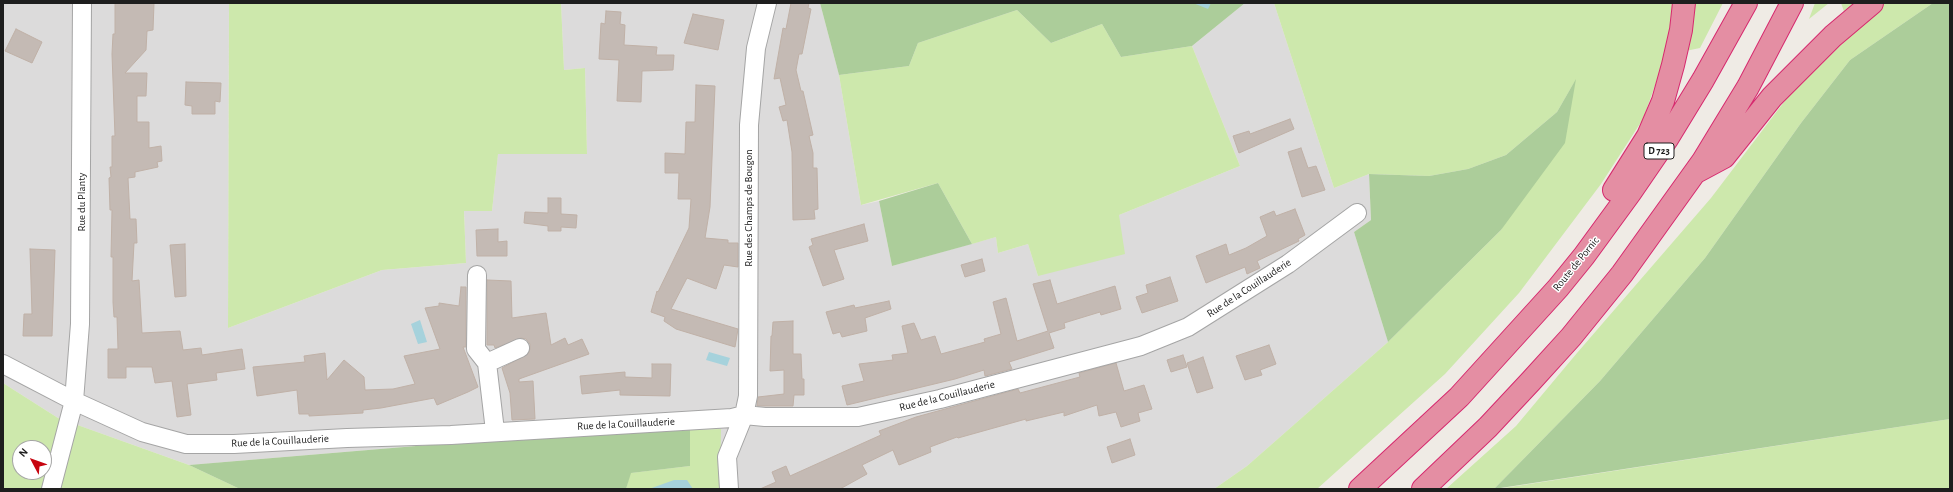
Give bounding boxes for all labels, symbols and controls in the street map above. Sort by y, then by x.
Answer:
road number: D 723 [1644,143,1674,159]
street label: Rue des Champs de Bougon [742,149,756,267]
street label: Rue du Planty [75,173,89,231]
street label: Route de Pornic [1550,234,1602,294]
street label: Rue de la Couillauderie [1204,256,1294,320]
street label: Rue de la Couillauderie [898,378,996,414]
street label: Rue de la Couillauderie [577,415,675,433]
street label: Rue de la Couillauderie [231,432,329,450]
north arrow [12,440,52,480]
text: N [17,446,30,459]

